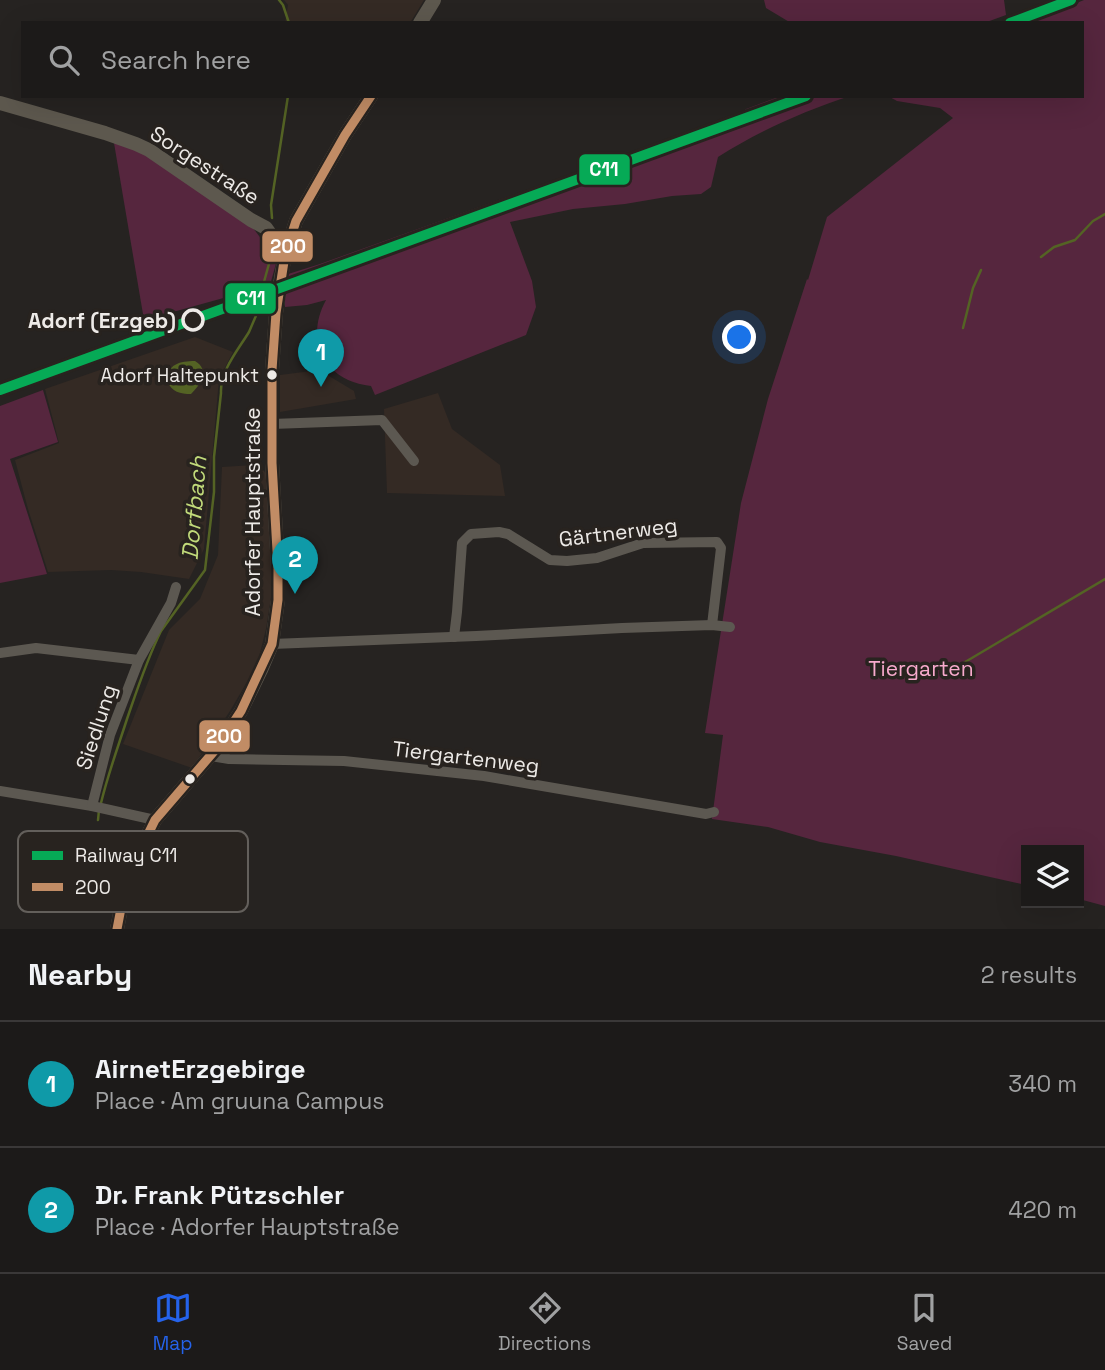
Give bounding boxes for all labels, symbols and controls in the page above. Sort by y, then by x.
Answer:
search box [21,21,1084,98]
icon: search [45,41,83,79]
text: Search here [101,43,251,77]
street label: Sorgestraße [145,120,265,210]
line badge: C11 [578,153,631,186]
text: C11 [589,157,619,182]
line badge: 200 [261,230,314,263]
text: 200 [270,234,306,259]
line badge: C11 [224,282,277,315]
text: C11 [236,286,266,311]
place label: Adorf (Erzgeb) [28,307,176,334]
marker: Adorf (Erzgeb) [182,309,204,331]
your location [722,320,756,354]
pin: 1 [298,329,344,387]
place label: Adorf Haltepunkt [100,363,259,388]
marker: Adorf Haltepunkt [265,368,279,382]
street label: Adorfer Hauptstraße [239,407,266,617]
water label: Dorfbach [175,454,214,561]
street label: Gärtnerweg [557,511,679,553]
pin: 2 [272,536,318,594]
park label: Tiergarten [868,655,974,682]
street label: Siedlung [70,681,122,773]
line badge: 200 [198,719,251,753]
text: 200 [206,724,242,749]
street label: Tiergartenweg [391,735,541,779]
unlabelled marker [183,772,197,786]
legend [18,831,248,912]
text: Railway C11 [75,843,178,868]
map controls [1021,845,1084,908]
button: layers [1021,845,1084,908]
text: 200 [75,875,111,900]
text: Nearby [28,955,132,994]
text: 2 results [981,960,1077,990]
text: AirnetErzgebirge [95,1052,306,1086]
text: 1 [46,1069,56,1099]
text: 340 m [1008,1069,1077,1099]
text: Place · Am gruuna Campus [95,1086,384,1116]
text: Dr. Frank Pützschler [95,1178,344,1212]
text: 2 [44,1195,58,1225]
text: 420 m [1008,1195,1077,1225]
text: Place · Adorfer Hauptstraße [95,1212,400,1242]
tab: Map [153,1289,192,1356]
tab: Directions [498,1289,591,1356]
tab: Saved [897,1289,952,1356]

